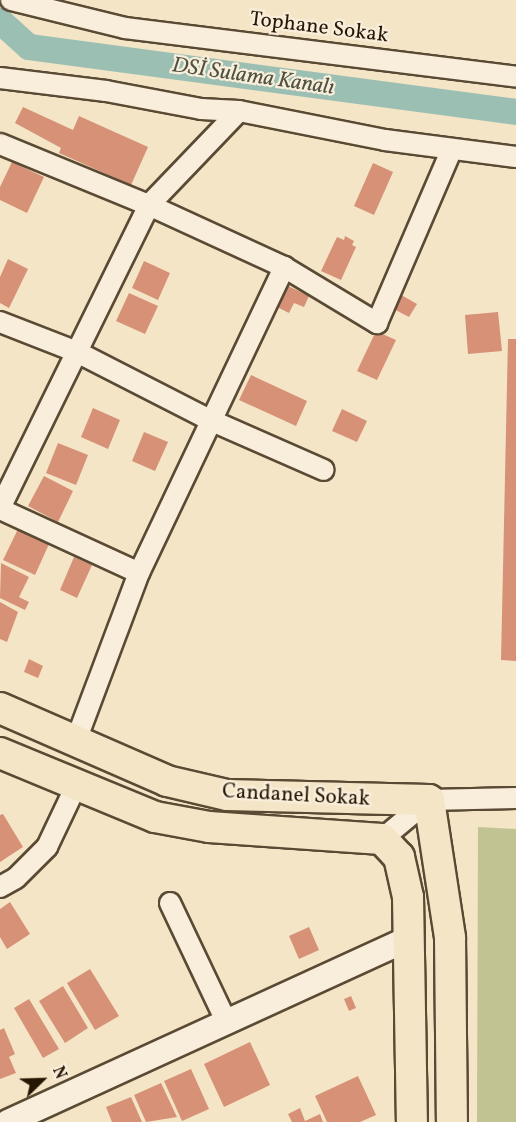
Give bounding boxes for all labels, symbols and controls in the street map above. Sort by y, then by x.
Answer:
street label: Tophane Sokak [248,7,390,49]
water label: DSİ Sulama Kanalı [170,53,336,101]
street label: Candanel Sokak [222,780,370,812]
north arrow [12,1050,72,1110]
text: N [46,1063,71,1083]

